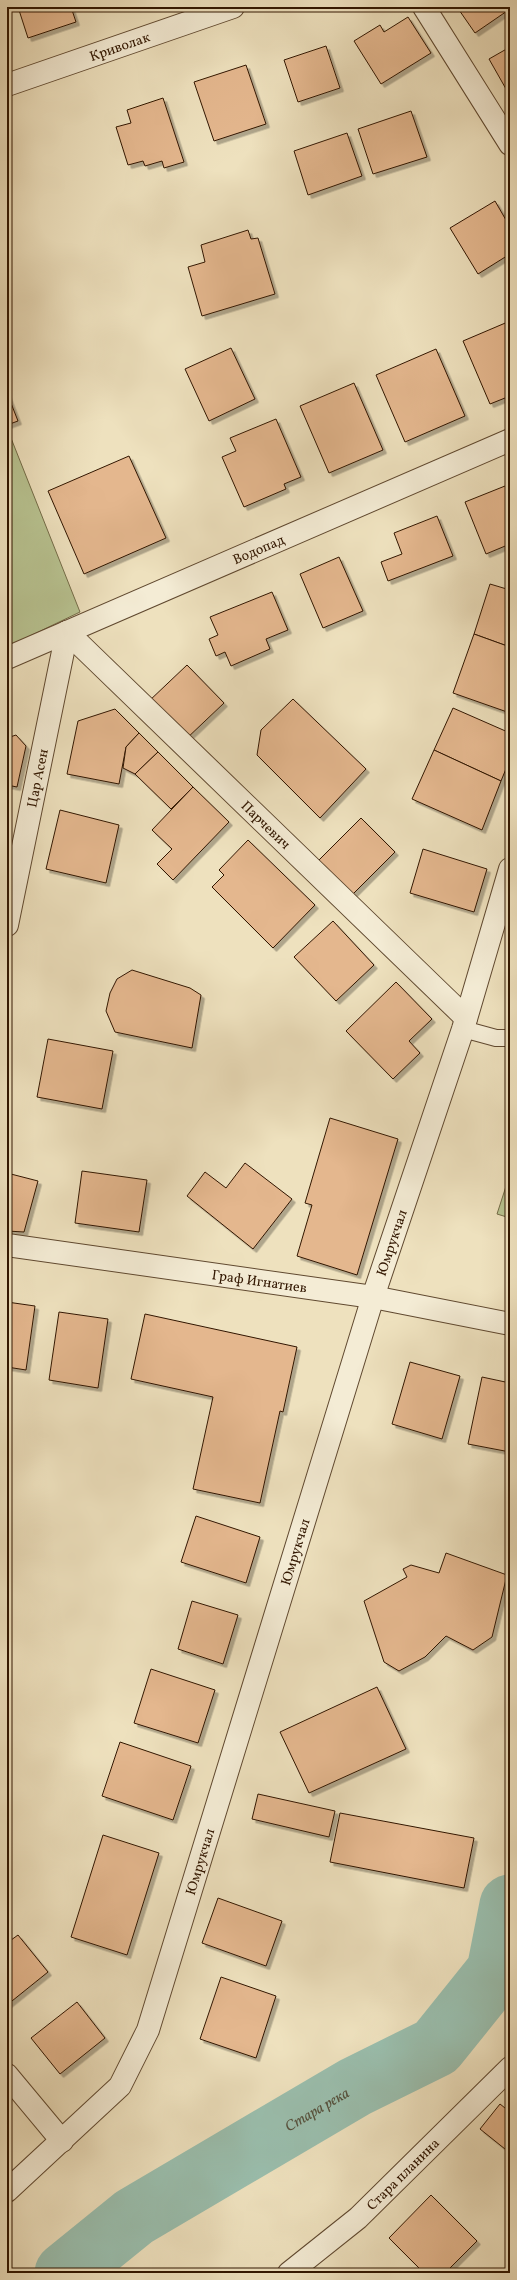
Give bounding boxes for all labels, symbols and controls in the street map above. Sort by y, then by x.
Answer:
street label: Криволак [87,28,153,67]
street label: Водопад [230,531,288,570]
street label: Цар Асен [23,747,54,809]
street label: Парчевич [236,797,294,854]
street label: Юмрукчал [373,1207,413,1279]
street label: Граф Игнатиев [210,1266,308,1298]
street label: Юмрукчал [277,1516,316,1588]
street label: Юмрукчал [182,1826,220,1898]
water label: Стара река [281,2084,354,2138]
street label: Стара планина [363,2135,444,2215]

